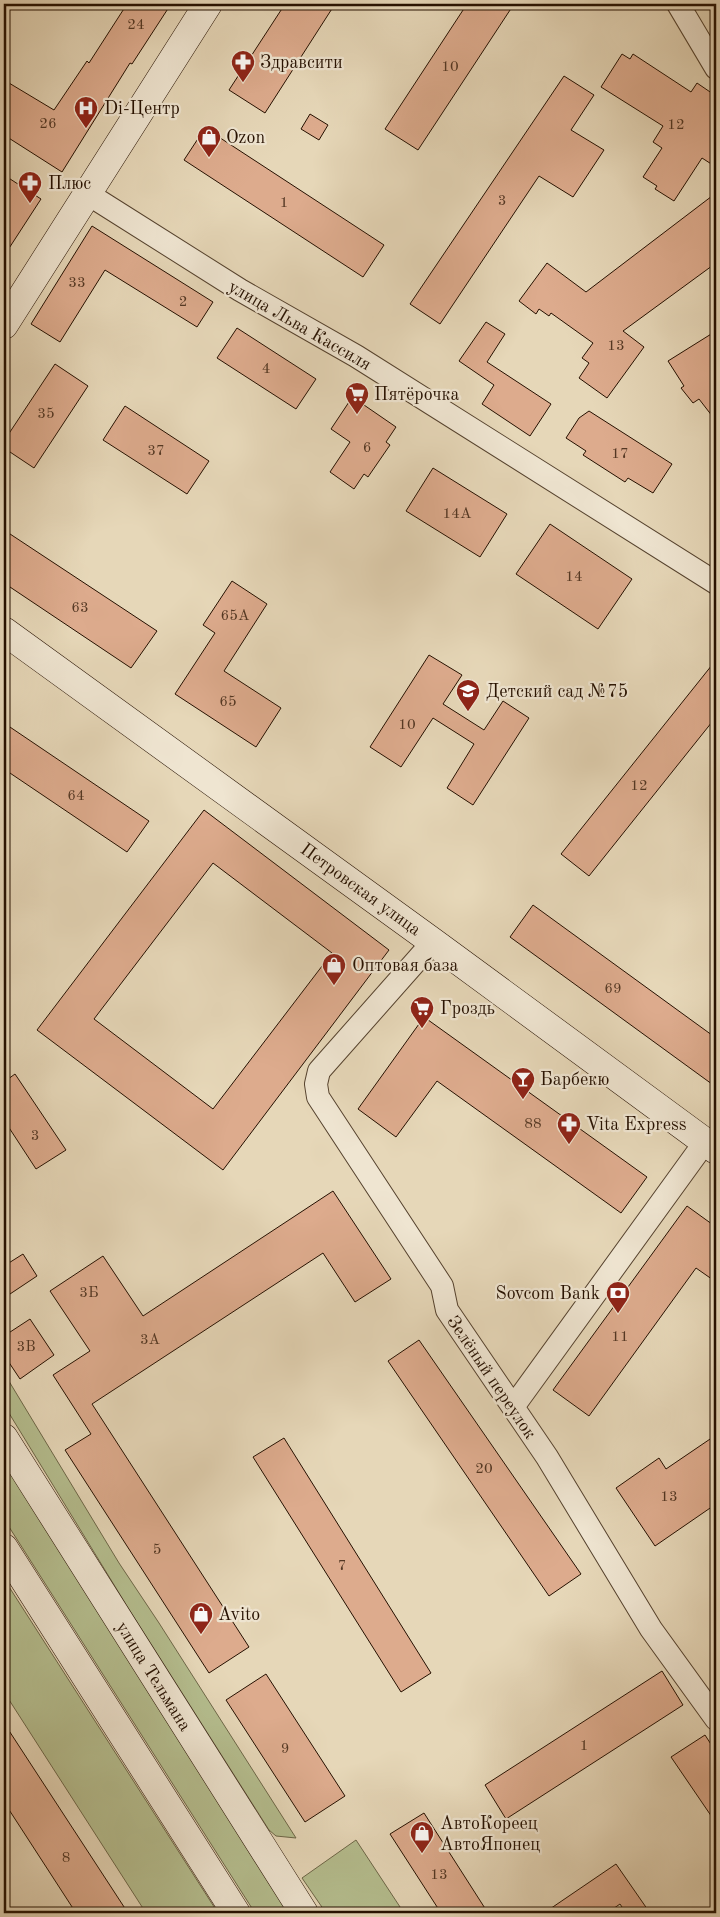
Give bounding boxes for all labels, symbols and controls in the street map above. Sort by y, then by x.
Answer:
house number: 24 [127,18,145,33]
pharmacy icon: Здравсити [230,49,256,83]
place label: Здравсити [260,54,343,72]
house number: 10 [441,60,459,75]
hospital icon: Di-Центр [73,95,99,129]
place label: Di-Центр [104,100,180,118]
house number: 26 [39,117,57,132]
house number: 12 [667,118,685,133]
shop icon: Ozon [196,124,222,158]
place label: Ozon [226,129,265,147]
pharmacy icon: Плюс [17,170,43,204]
place label: Плюс [48,175,91,193]
house number: 3 [498,194,506,209]
house number: 1 [280,196,288,211]
house number: 33 [68,276,86,291]
street label: улица Льва Кассиля [225,278,374,374]
house number: 2 [179,295,187,310]
house number: 13 [607,339,625,354]
house number: 4 [262,362,270,377]
supermarket icon: Пятёрочка [344,381,370,415]
place label: Пятёрочка [374,386,460,404]
house number: 35 [37,407,55,422]
house number: 6 [363,441,371,456]
house number: 37 [147,444,165,459]
house number: 17 [611,447,629,462]
house number: 14А [443,507,472,522]
house number: 14 [565,570,583,585]
house number: 63 [71,601,89,616]
house number: 65А [221,609,250,624]
school or university icon: Детский сад №75 [455,678,481,712]
place label: Детский сад №75 [486,683,628,701]
house number: 65 [219,695,237,710]
house number: 10 [398,718,416,733]
house number: 12 [630,779,648,794]
house number: 64 [67,789,85,804]
street label: Петровская улица [297,840,424,939]
shop icon: Оптовая база [321,952,347,986]
place label: Оптовая база [352,957,458,975]
house number: 69 [604,982,622,997]
supermarket icon: Гроздь [409,995,435,1029]
place label: Гроздь [440,1000,495,1018]
bar icon: Барбекю [510,1066,536,1100]
place label: Барбекю [540,1071,609,1089]
pharmacy icon: Vita Express [556,1111,582,1145]
place label: Vita Express [586,1116,687,1134]
house number: 88 [524,1117,542,1132]
house number: 3 [31,1129,39,1144]
bank icon: Sovcom Bank [605,1280,631,1314]
place label: Sovcom Bank [495,1285,600,1303]
house number: 3Б [79,1286,99,1301]
street label: Зелёный переулок [443,1313,539,1443]
house number: 11 [611,1330,629,1345]
house number: 3А [140,1333,161,1348]
house number: 3В [16,1340,36,1355]
house number: 20 [475,1462,493,1477]
house number: 13 [660,1490,678,1505]
house number: 5 [153,1543,161,1558]
house number: 7 [338,1559,346,1574]
shop icon: Avito [188,1601,214,1635]
place label: Avito [218,1606,260,1624]
street label: улица Тельмана [112,1619,194,1735]
house number: 1 [580,1739,588,1754]
house number: 9 [281,1742,289,1757]
place label: АвтоКореец АвтоЯпонец [440,1815,540,1854]
shop icon: АвтоКореец АвтоЯпонец [409,1820,435,1854]
house number: 8 [62,1851,70,1866]
house number: 13 [430,1868,448,1883]

